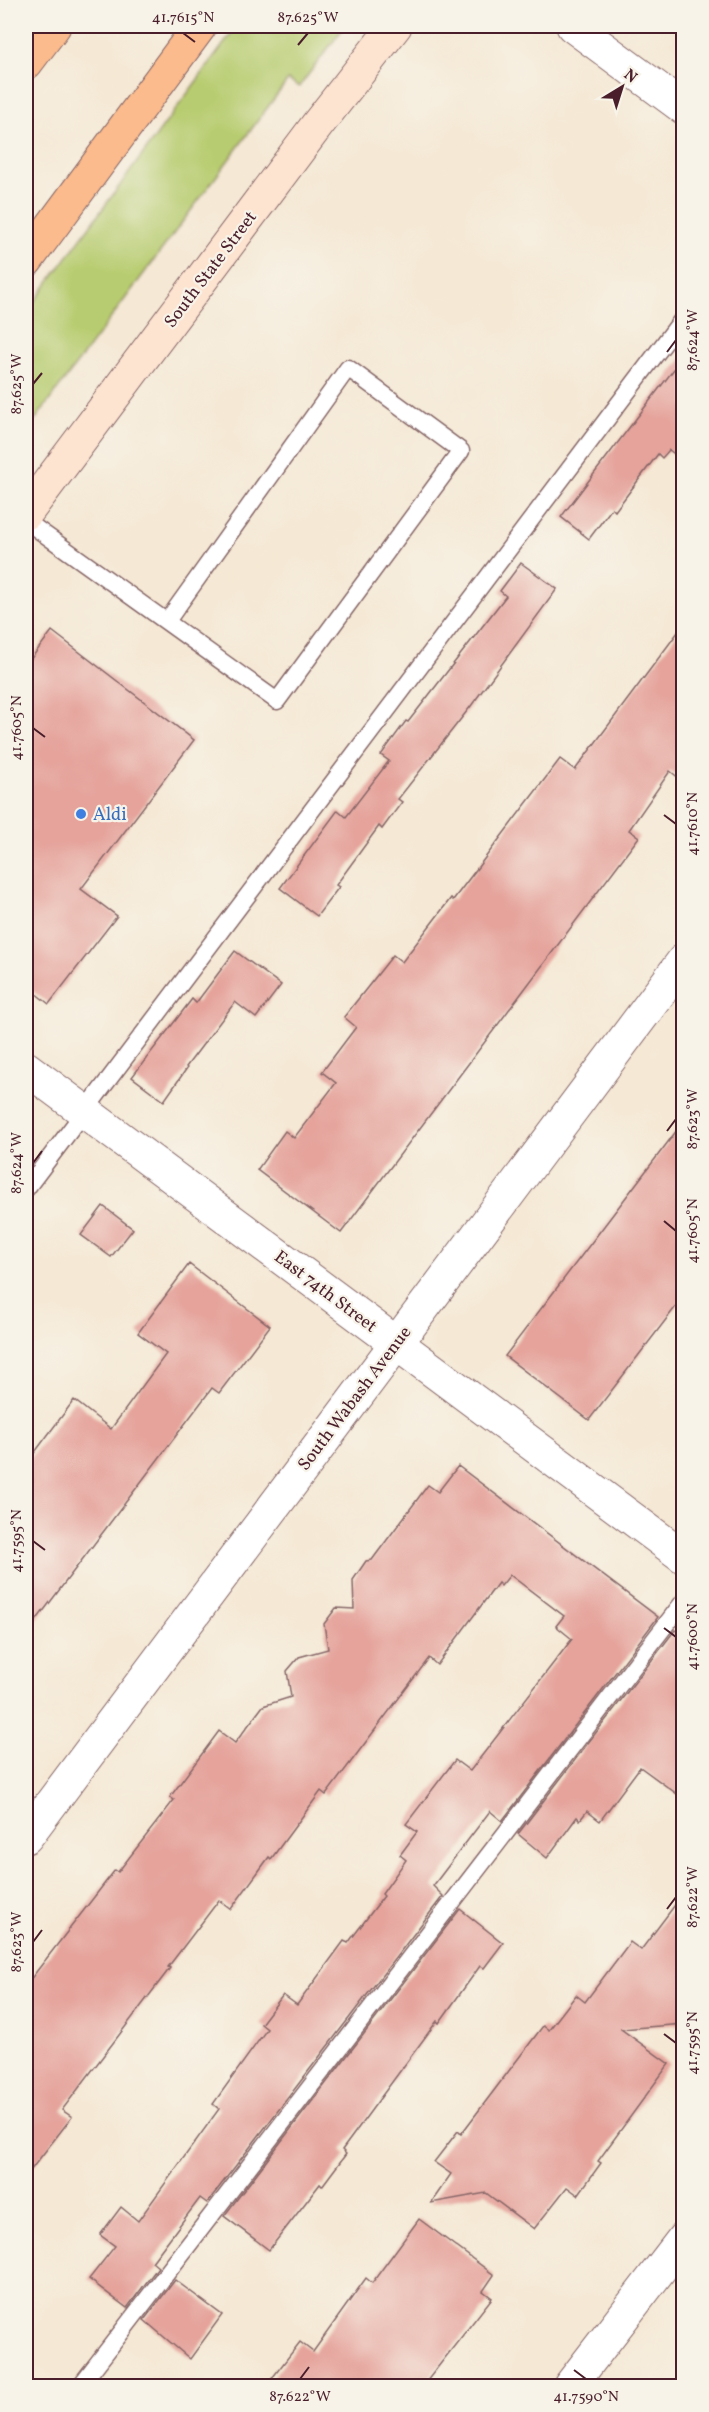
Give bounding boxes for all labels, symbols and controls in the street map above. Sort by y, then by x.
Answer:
text: 41.7615°N [152,8,214,29]
text: 87.625°W [277,8,339,29]
north arrow [592,57,652,117]
text: N [619,65,642,89]
street label: South State Street [159,206,264,334]
text: 87.624°W [683,309,704,371]
text: 87.625°W [7,353,28,415]
text: 41.7605°N [7,695,28,761]
text: 41.7610°N [683,792,704,856]
place label: Aldi [93,803,127,828]
marker: Aldi [74,807,88,821]
text: 87.623°W [683,1088,704,1150]
text: 87.624°W [7,1132,28,1194]
text: 41.7605°N [683,1198,704,1264]
street label: East 74th Street [268,1245,382,1339]
street label: South Wabash Avenue [292,1321,418,1476]
text: 41.7595°N [7,1509,28,1573]
text: 41.7600°N [683,1603,704,1671]
text: 87.622°W [683,1866,704,1928]
text: 87.623°W [7,1911,28,1973]
text: 41.7595°N [683,2011,704,2075]
text: 87.622°W [269,2387,331,2408]
text: 41.7590°N [553,2387,619,2408]

